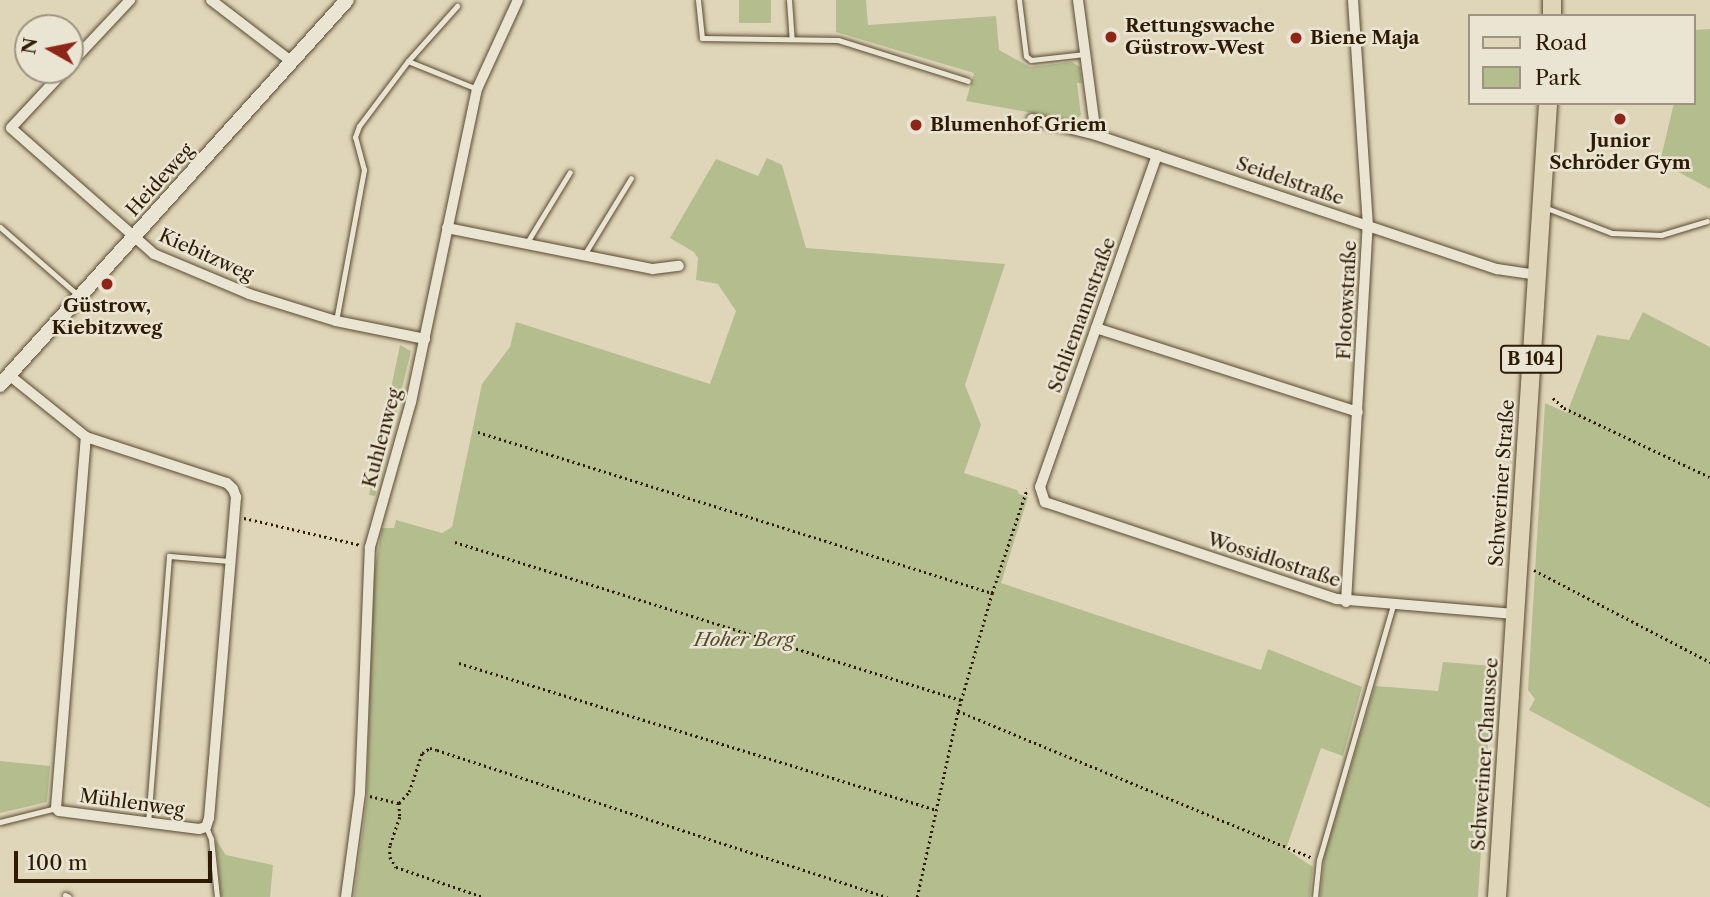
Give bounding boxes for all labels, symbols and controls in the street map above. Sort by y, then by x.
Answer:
north arrow [14,14,84,84]
legend [1468,14,1696,105]
place label: Rettungswache Güstrow-West [1125,15,1275,59]
place label: Biene Maja [1310,27,1420,49]
marker: Rettungswache Güstrow-West [1103,29,1119,45]
marker: Biene Maja [1288,30,1304,46]
text: Road [1535,30,1587,55]
text: N [17,36,42,56]
text: Park [1535,65,1581,90]
marker: Junior Schröder Gym [1612,111,1628,127]
place label: Blumenhof Griem [930,114,1107,136]
marker: Blumenhof Griem [908,117,924,133]
place label: Junior Schröder Gym [1549,130,1691,174]
street label: Heideweg [121,139,199,221]
street label: Seidelstraße [1233,152,1347,210]
street label: Kiebitzweg [155,224,257,286]
street label: Schliemannstraße [1043,234,1121,396]
street label: Flotowstraße [1332,240,1362,360]
marker: Güstrow, Kiebitzweg [99,276,115,292]
place label: Güstrow, Kiebitzweg [52,295,162,339]
road number: B 104 [1500,344,1562,374]
street label: Kuhlenweg [358,386,406,490]
street label: Schweriner Straße [1485,398,1519,568]
street label: Wossidlostraße [1205,528,1343,592]
park label: Hoher Berg [694,629,794,651]
street label: Schweriner Chaussee [1467,656,1503,852]
street label: Mühlenweg [78,784,186,822]
scale bar [18,838,215,882]
text: 100 m [27,850,88,875]

